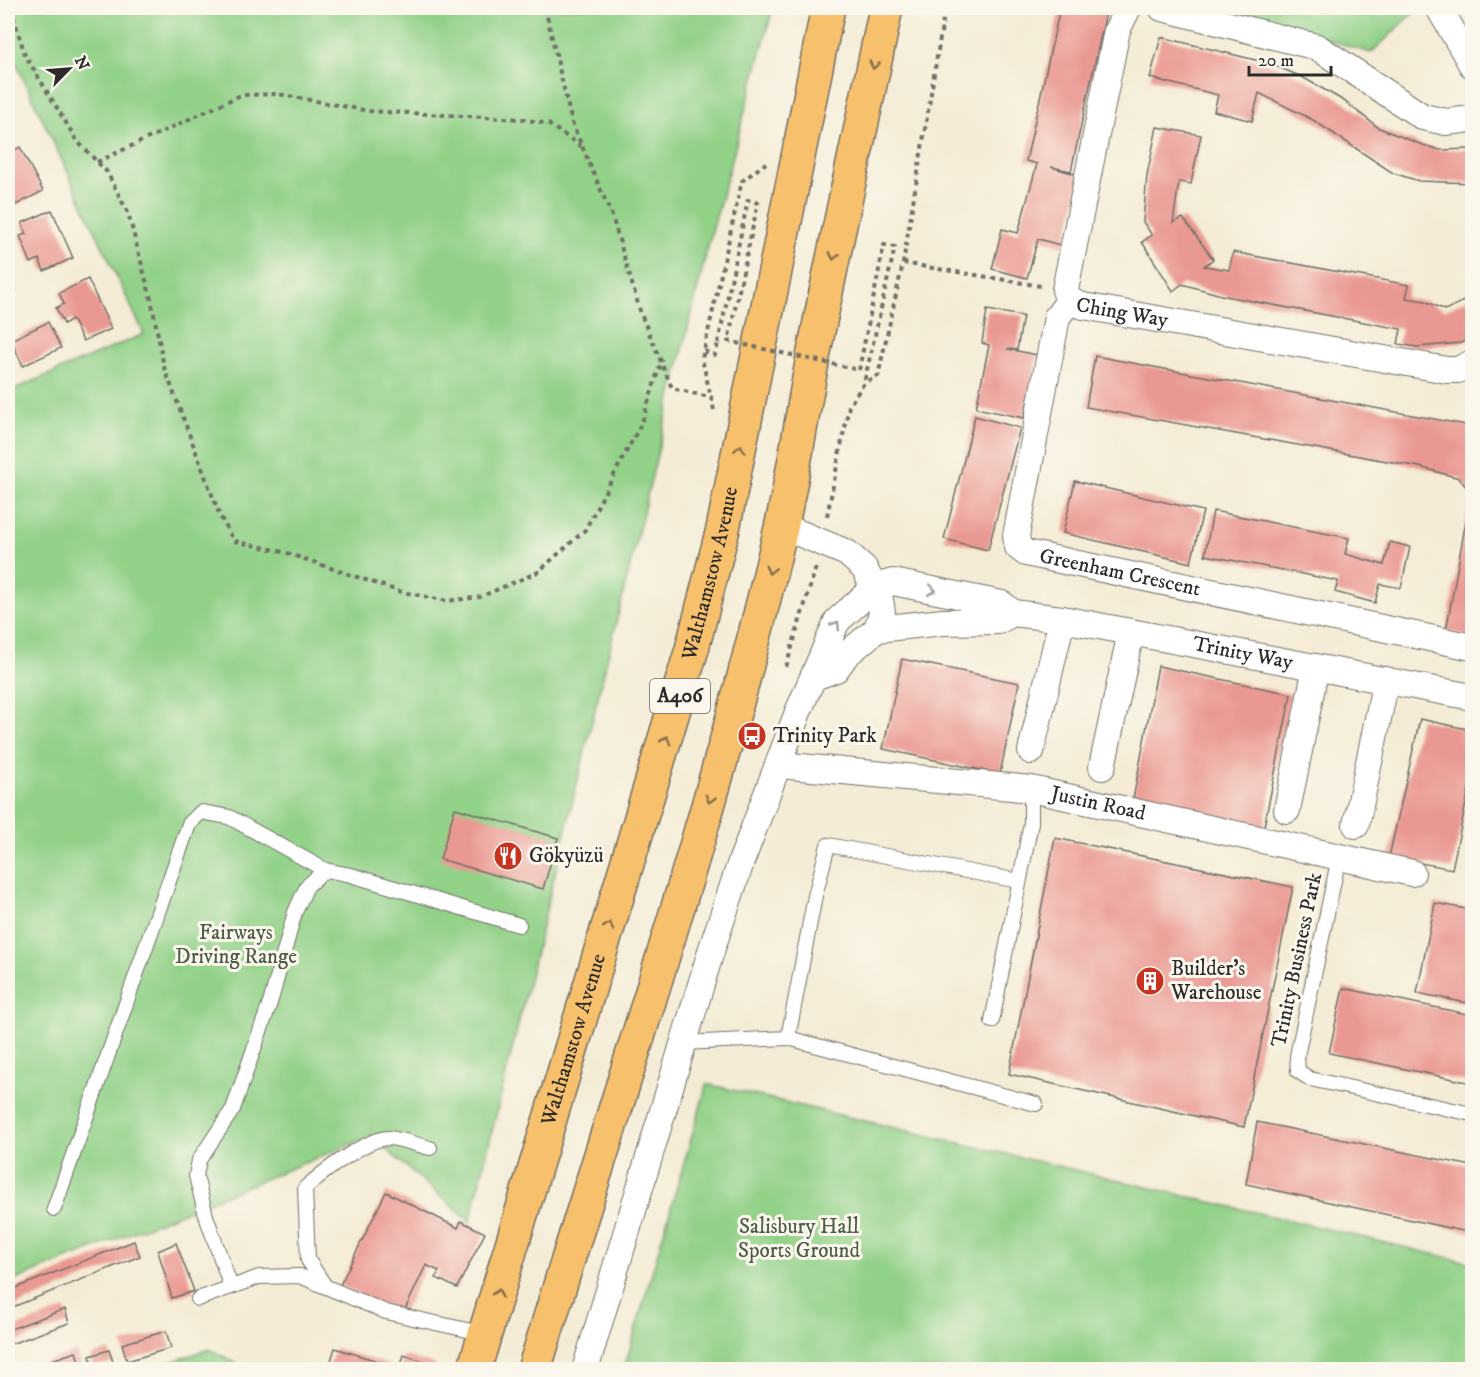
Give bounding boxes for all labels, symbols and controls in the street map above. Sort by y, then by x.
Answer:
north arrow [39,39,99,99]
scale bar [1249,39,1332,77]
text: 20 m [1258,50,1294,72]
text: N [70,53,94,73]
one-way arrow [868,59,881,69]
one-way arrow [828,250,841,260]
street label: Ching Way [1074,292,1171,334]
one-way arrow [733,444,746,454]
street label: Walthamstow Avenue [676,484,744,665]
street label: Greenham Crescent [1037,543,1203,602]
one-way arrow [765,565,778,575]
one-way arrow [926,583,936,596]
one-way arrow [829,621,840,632]
street label: Trinity Way [1191,631,1296,676]
road number: A406 [650,679,710,713]
bus stop icon: Trinity Park [736,720,768,752]
place label: Trinity Park [773,723,877,749]
one-way arrow [659,735,671,745]
street label: Justin Road [1046,780,1149,827]
one-way arrow [704,794,717,804]
restaurant icon: Gökyüzü [492,840,524,872]
place label: Gökyüzü [529,843,604,869]
street label: Trinity Business Park [1266,870,1328,1050]
park label: Fairways Driving Range [175,920,297,970]
one-way arrow [602,921,614,932]
street label: Walthamstow Avenue [535,950,612,1130]
place label: Builder's Warehouse [1170,956,1262,1006]
building icon: Builder's Warehouse [1134,965,1166,997]
park label: Salisbury Hall Sports Ground [738,1214,861,1264]
one-way arrow [491,1289,503,1299]

